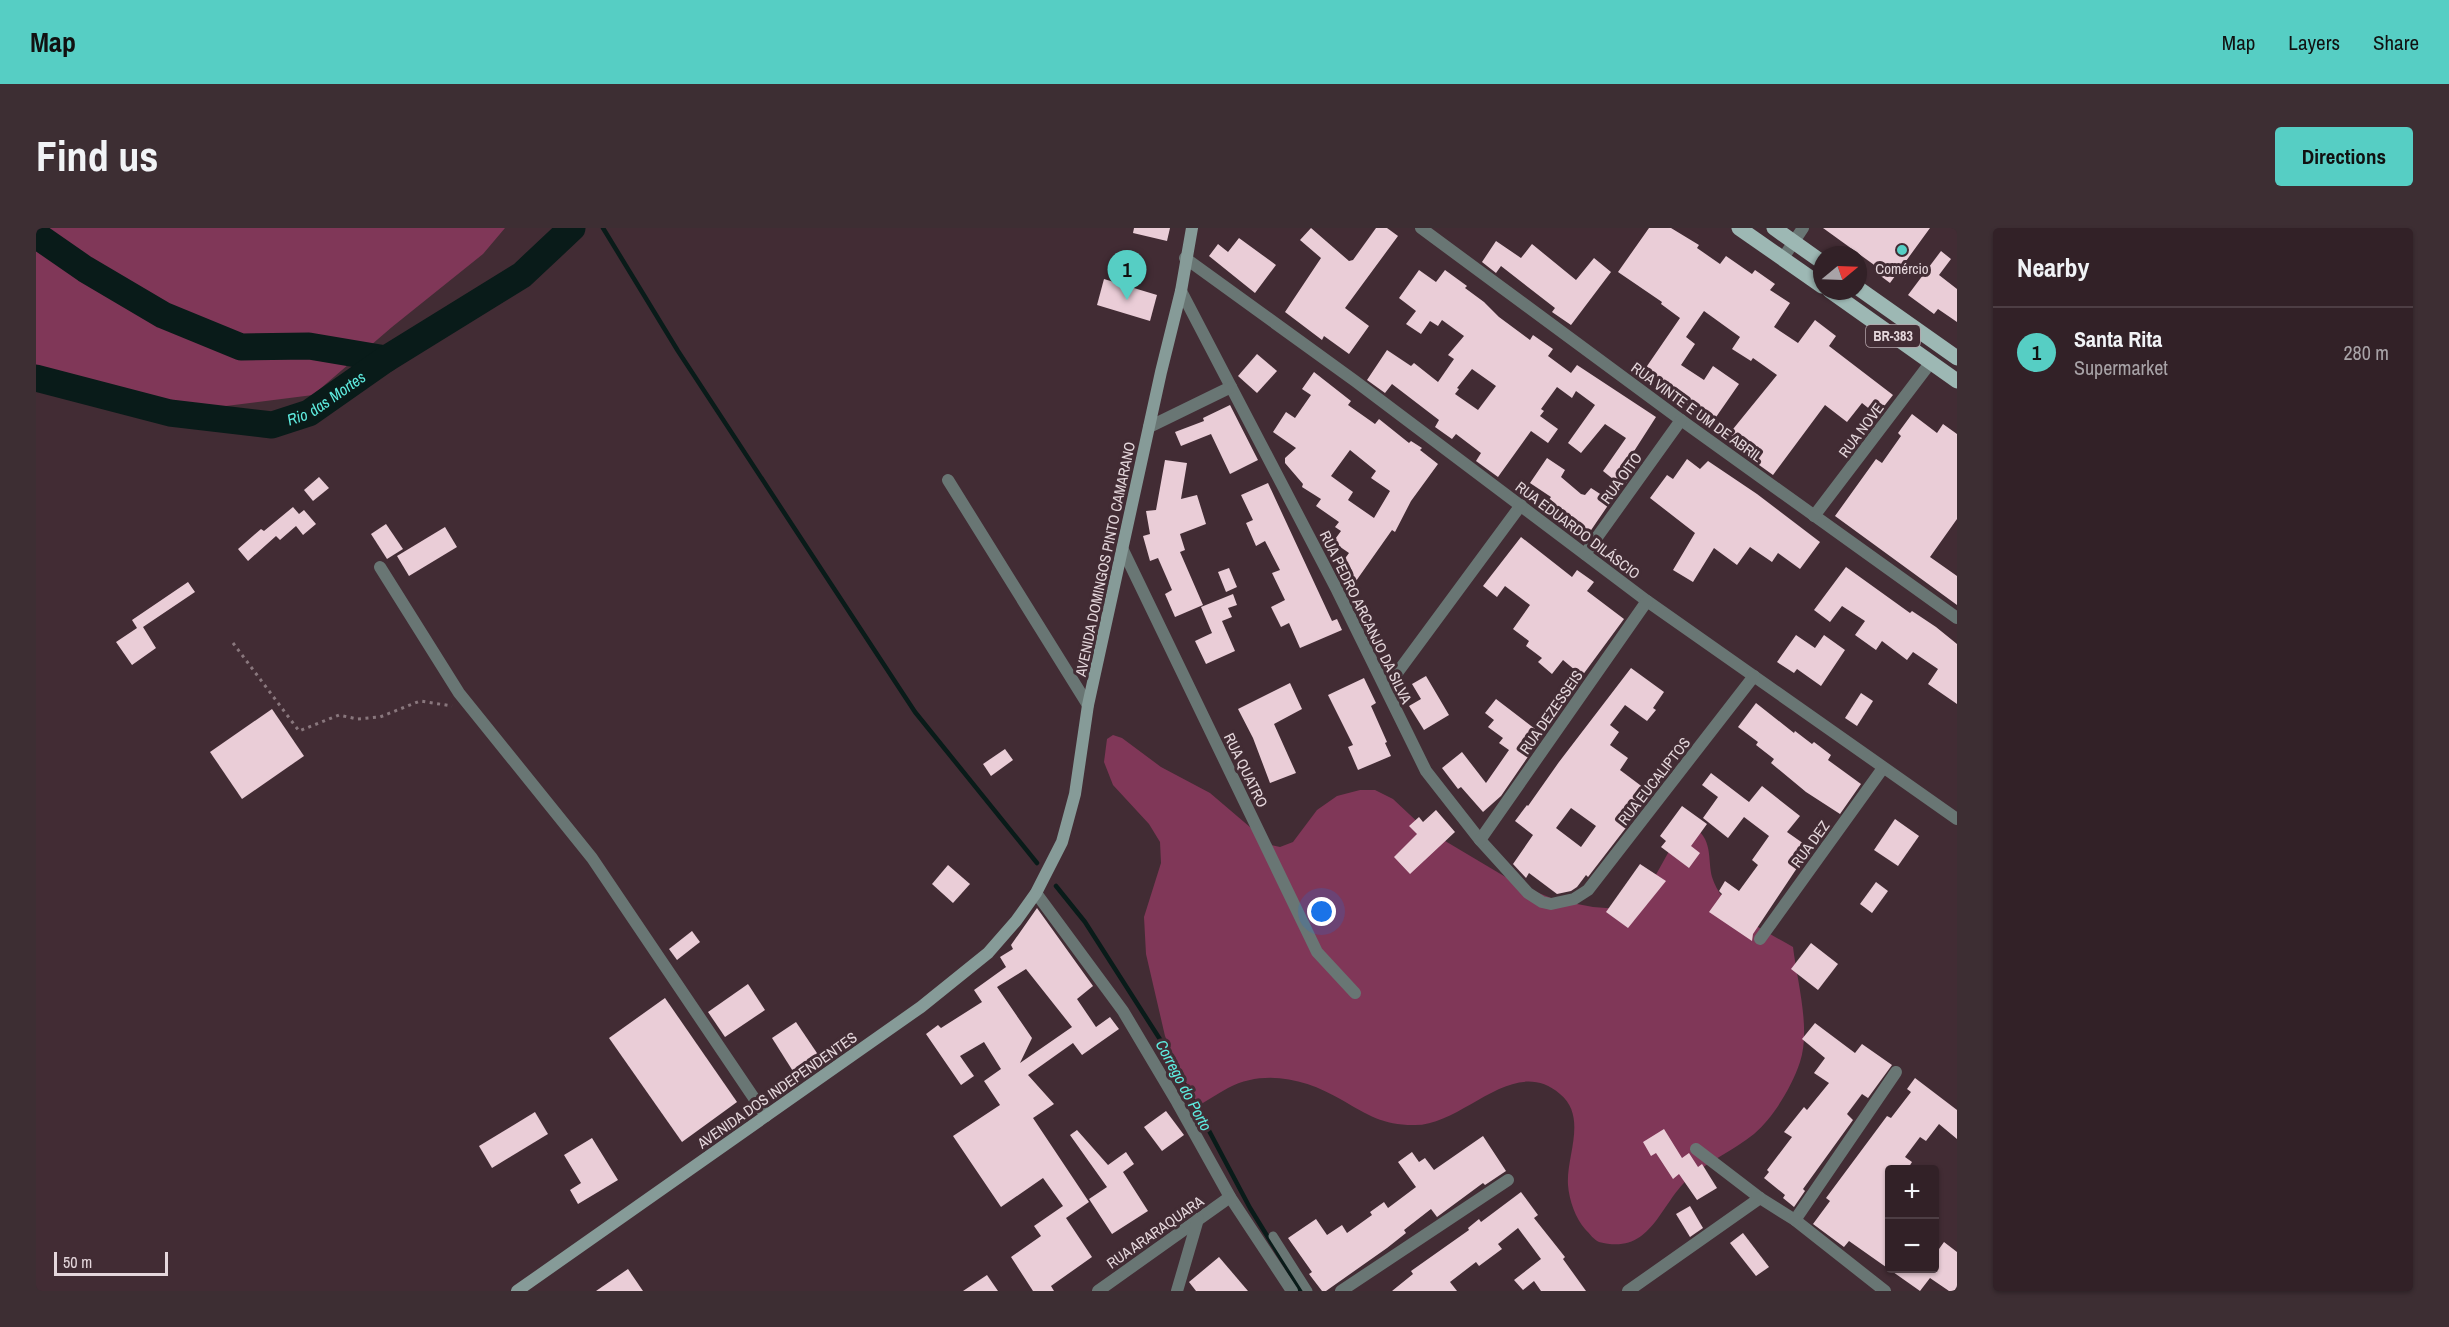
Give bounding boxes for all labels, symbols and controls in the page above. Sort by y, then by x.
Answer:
text: Map [30,23,76,61]
text: Map [2222,28,2255,57]
text: Layers [2288,28,2340,57]
text: Share [2373,28,2419,57]
button: Directions [2275,127,2413,186]
text: Find us [36,128,158,184]
marker: Comércio [1895,243,1909,257]
north arrow [1813,246,1867,300]
pin: 1 [1108,250,1146,300]
text: Nearby [2017,250,2089,285]
place label: Comércio [1875,258,1929,279]
text: Santa Rita [2074,324,2162,354]
road number: BR-383 [1866,325,1920,347]
text: 1 [2032,339,2041,366]
text: 280 m [2343,339,2389,366]
text: Supermarket [2074,354,2168,381]
street label: RUA VINTE E UM DE ABRIL [1627,357,1767,467]
water label: Rio das Mortes [284,366,370,430]
street label: RUA NOVE [1833,398,1889,462]
street label: AVENIDA DOMINGOS PINTO CAMARANO [1070,440,1140,679]
street label: RUA OITO [1595,448,1647,508]
street label: RUA EDUARDO DILÁSCIO [1511,476,1645,584]
street label: RUA PEDRO ARCANJO DA SILVA [1315,527,1417,708]
street label: RUA DEZESSEIS [1514,666,1588,758]
street label: RUA QUATRO [1219,729,1273,811]
street label: RUA EUCALIPTOS [1613,733,1695,829]
street label: RUA DEZ [1786,816,1834,872]
your location [1307,897,1336,926]
street label: AVENIDA DOS INDEPENDENTES [692,1027,861,1154]
water label: Corrego do Porto [1151,1035,1217,1135]
map controls [1885,1165,1939,1273]
button: + [1885,1165,1939,1219]
street label: RUA ARARAQUARA [1102,1190,1208,1273]
button: − [1885,1219,1939,1273]
scale bar [54,1249,168,1276]
text: 50 m [63,1251,92,1273]

